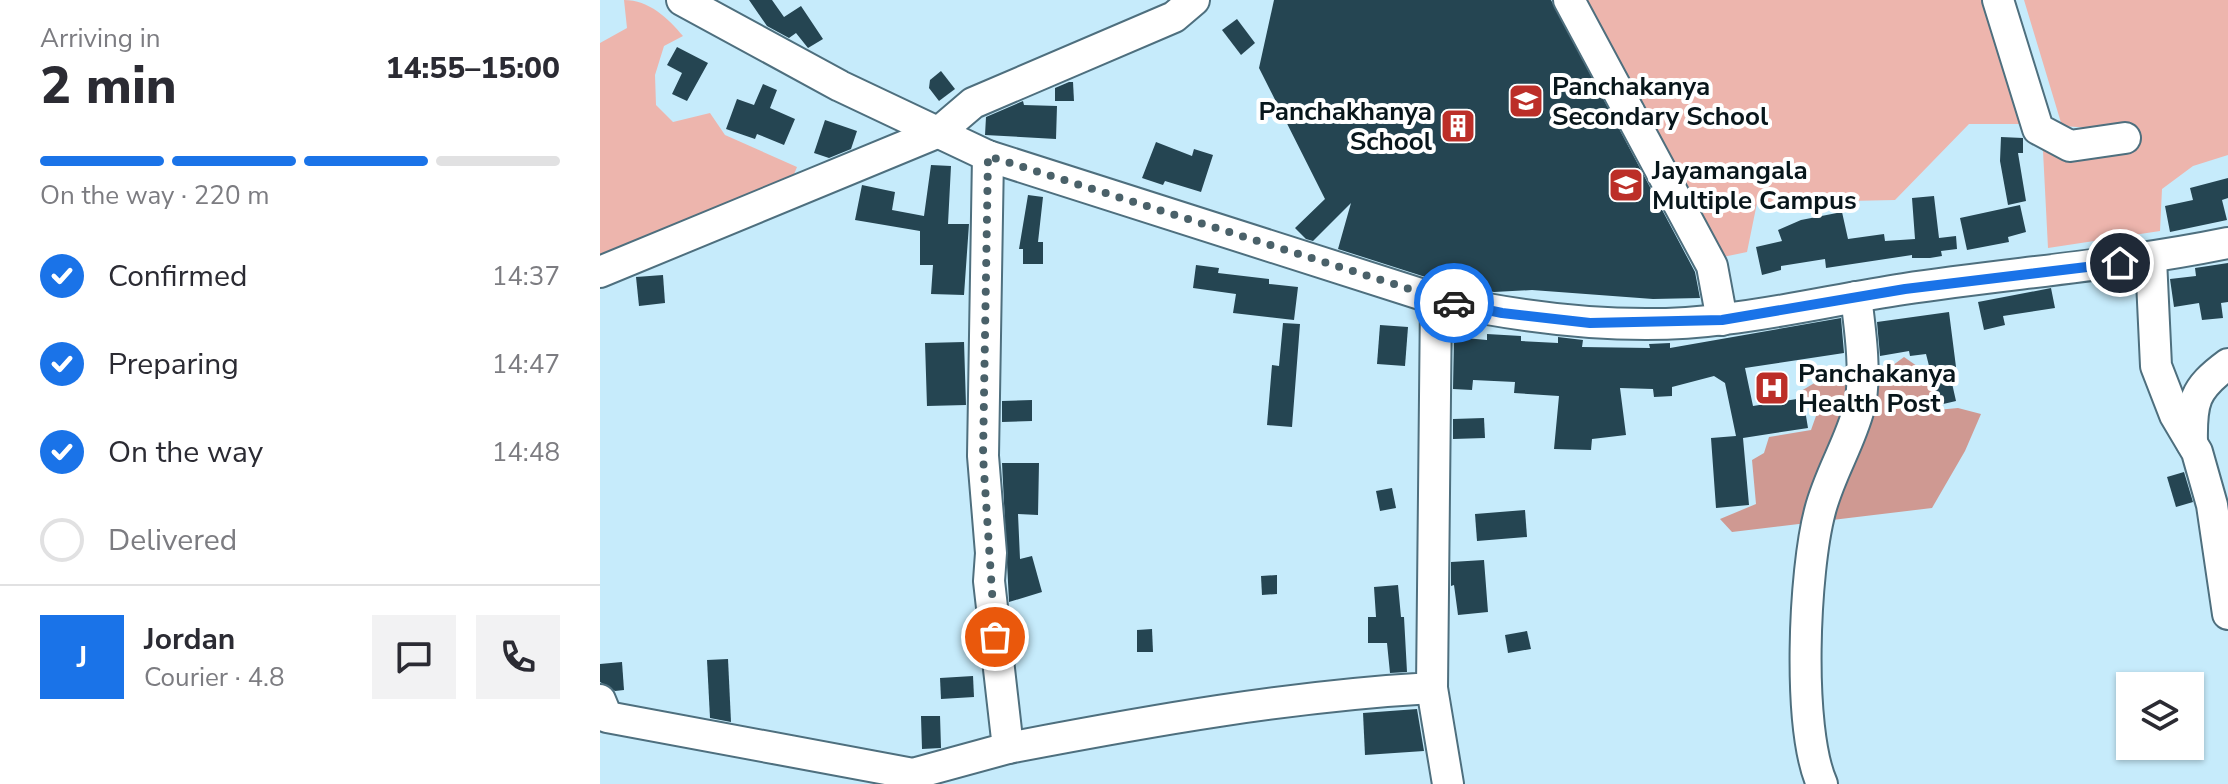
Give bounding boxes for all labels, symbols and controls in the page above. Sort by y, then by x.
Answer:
text: Arriving in [40,21,161,56]
text: 14:55–15:00 [385,48,560,89]
text: 2 min [40,50,177,121]
place label: Panchakanya Secondary School [1552,69,1769,134]
school or university icon: Panchakanya Secondary School [1507,82,1545,120]
place label: Panchakhanya School [1258,94,1433,159]
building icon: Panchakhanya School [1439,107,1477,145]
place label: Jayamangala Multiple Campus [1651,153,1857,218]
school or university icon: Jayamangala Multiple Campus [1607,166,1645,204]
text: On the way · 220 m [40,178,269,213]
pin [2086,229,2154,297]
icon: home [2098,241,2142,285]
icon: check [40,254,84,298]
text: Confirmed [108,256,248,297]
text: 14:37 [492,259,560,294]
courier [1414,263,1494,343]
icon: car [1432,281,1476,325]
icon: check [40,342,84,386]
text: Preparing [108,344,239,385]
text: 14:47 [492,347,560,382]
place label: Panchakanya Health Post [1798,356,1956,421]
hospital icon: Panchakanya Health Post [1753,369,1791,407]
icon: check [40,430,84,474]
text: On the way [108,432,263,473]
text: 14:48 [492,435,560,470]
text: Delivered [108,520,237,561]
pin [961,603,1029,671]
button: chat [372,615,456,699]
button: phone [476,615,560,699]
icon: bag [973,615,1017,659]
text: Jordan [144,619,235,660]
text: J [77,637,87,678]
text: Courier · 4.8 [144,660,285,695]
map controls [2116,672,2204,760]
button: layers [2116,672,2204,760]

